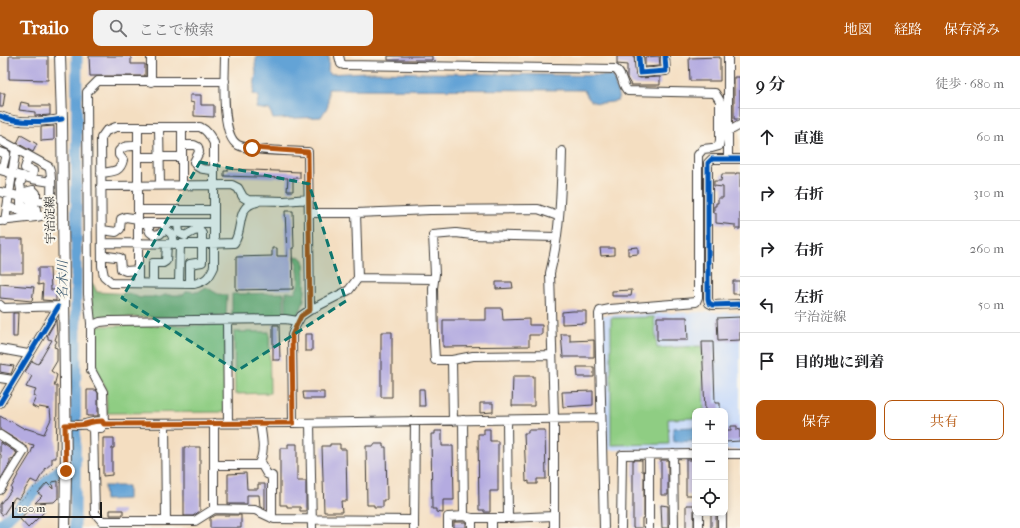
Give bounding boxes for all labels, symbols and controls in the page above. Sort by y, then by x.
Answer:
search box [93,10,373,46]
text: Trailo [20,17,69,39]
icon: search [107,17,129,39]
text: ここで検索 [139,21,214,39]
text: 地図 [844,21,872,38]
text: 経路 [894,21,922,38]
text: 保存済み [944,21,1000,38]
text: 9 分 [756,74,786,94]
text: 徒歩 · 680 m [935,76,1004,91]
icon: ahead [756,126,778,148]
text: 直進 [794,129,824,147]
text: 60 m [976,129,1004,144]
route start [243,139,261,157]
icon: right [756,182,778,204]
text: 右折 [794,185,824,203]
text: 310 m [973,185,1004,200]
street label: 宇治淀線 [43,196,57,244]
icon: right [756,238,778,260]
text: 右折 [794,241,824,259]
text: 260 m [970,241,1004,256]
water label: 名木川 [55,259,70,300]
text: 左折 [794,288,824,306]
icon: left [756,294,778,316]
text: 50 m [978,297,1004,312]
text: 宇治淀線 [794,309,846,324]
icon: arrive [756,350,778,372]
text: 目的地に到着 [794,353,884,371]
button: 保存 [756,400,876,440]
button: 共有 [884,400,1004,440]
map controls [692,408,728,516]
button: + [692,408,728,444]
button: − [692,444,728,480]
route end [57,462,75,480]
button: locate [692,480,728,516]
scale bar [12,500,102,519]
text: 100 m [18,502,46,515]

